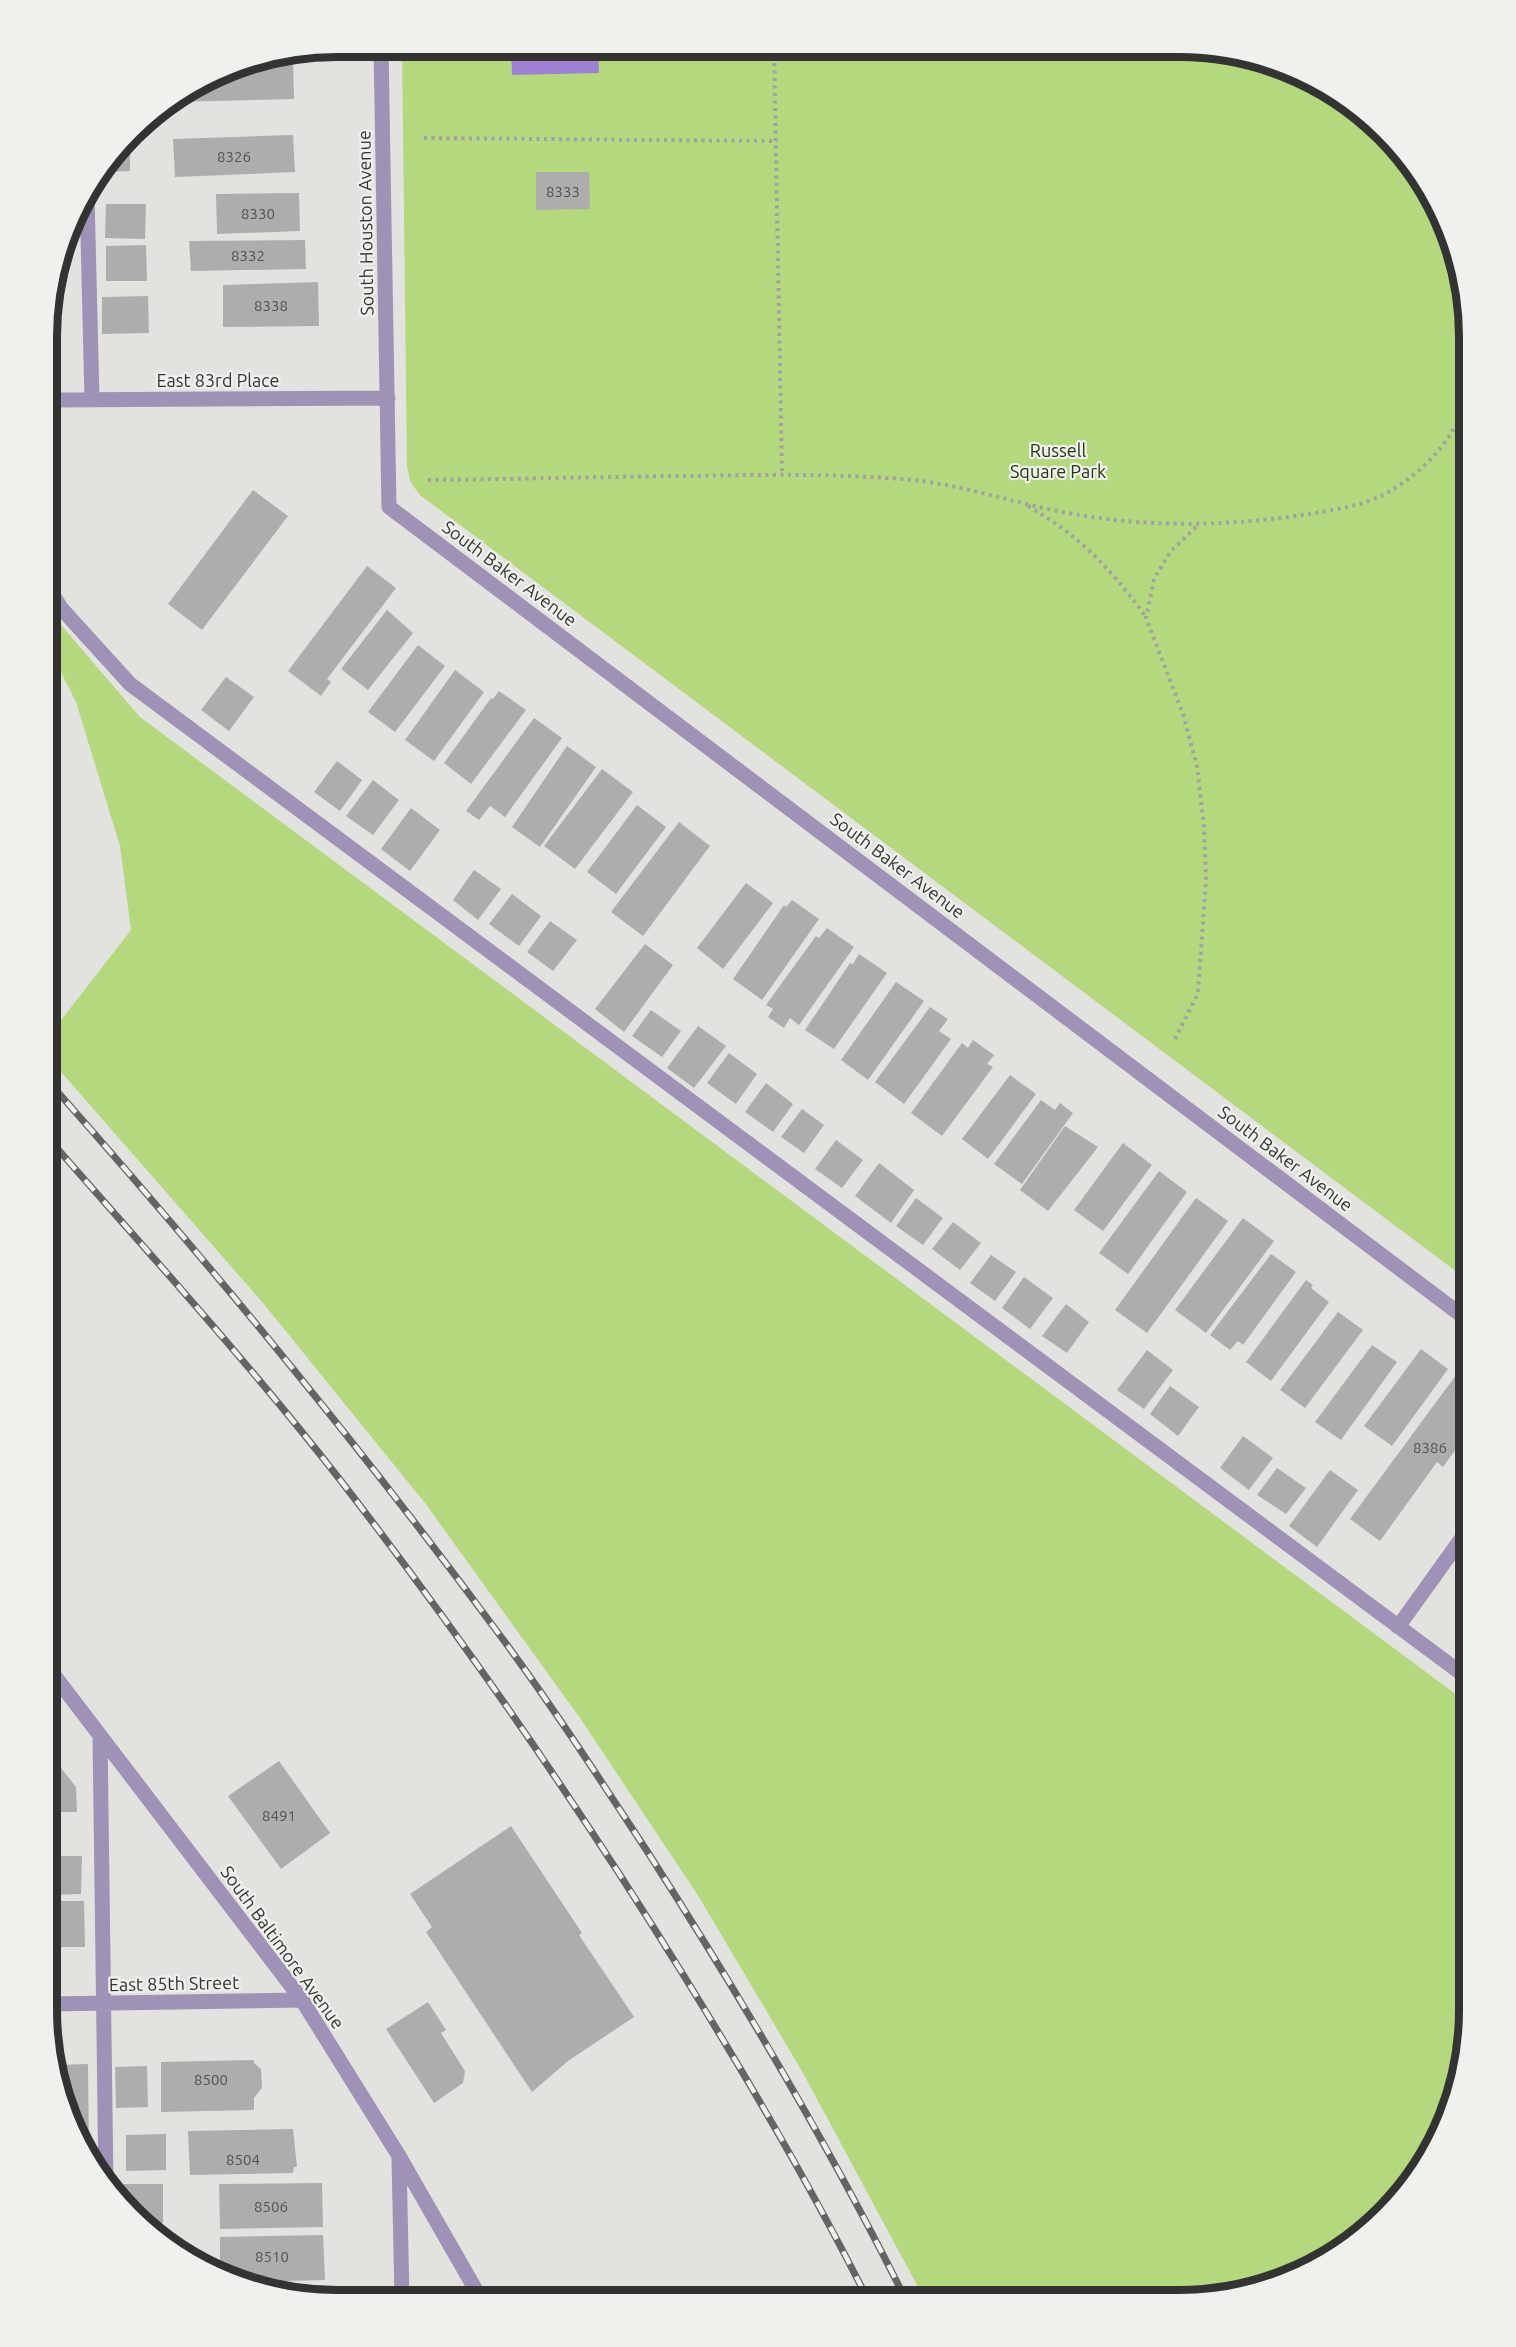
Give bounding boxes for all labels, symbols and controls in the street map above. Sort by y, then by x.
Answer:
street label: South Houston Avenue [353,130,377,316]
house number: 8326 [217,148,251,165]
house number: 8333 [546,183,580,200]
house number: 8330 [241,205,275,222]
house number: 8332 [231,247,265,264]
house number: 8338 [254,297,288,314]
street label: East 83rd Place [156,370,280,390]
park label: Russell Square Park [1010,440,1106,481]
street label: South Baker Avenue [439,516,581,630]
street label: South Baker Avenue [827,808,969,922]
street label: South Baker Avenue [1215,1101,1357,1215]
house number: 8386 [1413,1439,1447,1456]
house number: 8491 [262,1807,296,1824]
street label: South Baltimore Avenue [217,1862,349,2032]
street label: East 85th Street [109,1972,239,1994]
house number: 8500 [194,2071,228,2088]
house number: 8504 [226,2151,260,2168]
house number: 8506 [254,2198,288,2215]
house number: 8510 [255,2248,289,2265]

